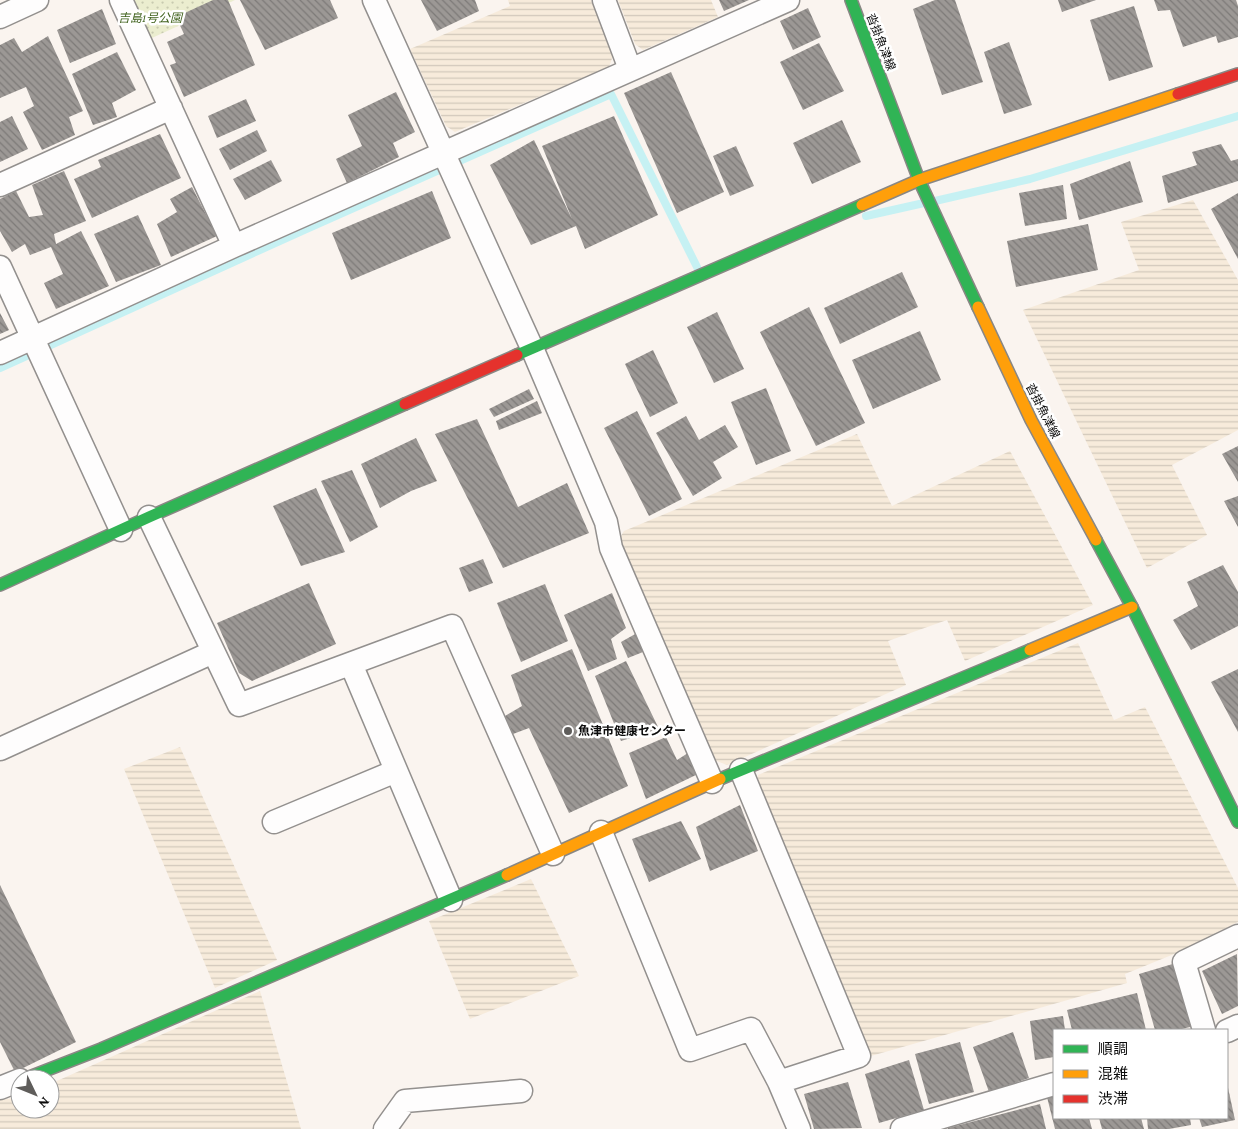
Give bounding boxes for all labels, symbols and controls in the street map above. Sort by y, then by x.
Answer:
park label: 吉島1号公園 [118,11,184,25]
street label: 沓掛魚津線 [864,11,898,73]
street label: 沓掛魚津線 [1023,381,1063,441]
place label: 魚津市健康センター [578,724,686,738]
marker: 魚津市健康センター [562,725,574,737]
legend [1053,1029,1228,1119]
text: 順調 [1098,1041,1128,1057]
text: 混雑 [1098,1066,1128,1082]
north arrow [10,1069,60,1119]
text: 渋滞 [1098,1091,1128,1107]
text: N [35,1094,54,1112]

